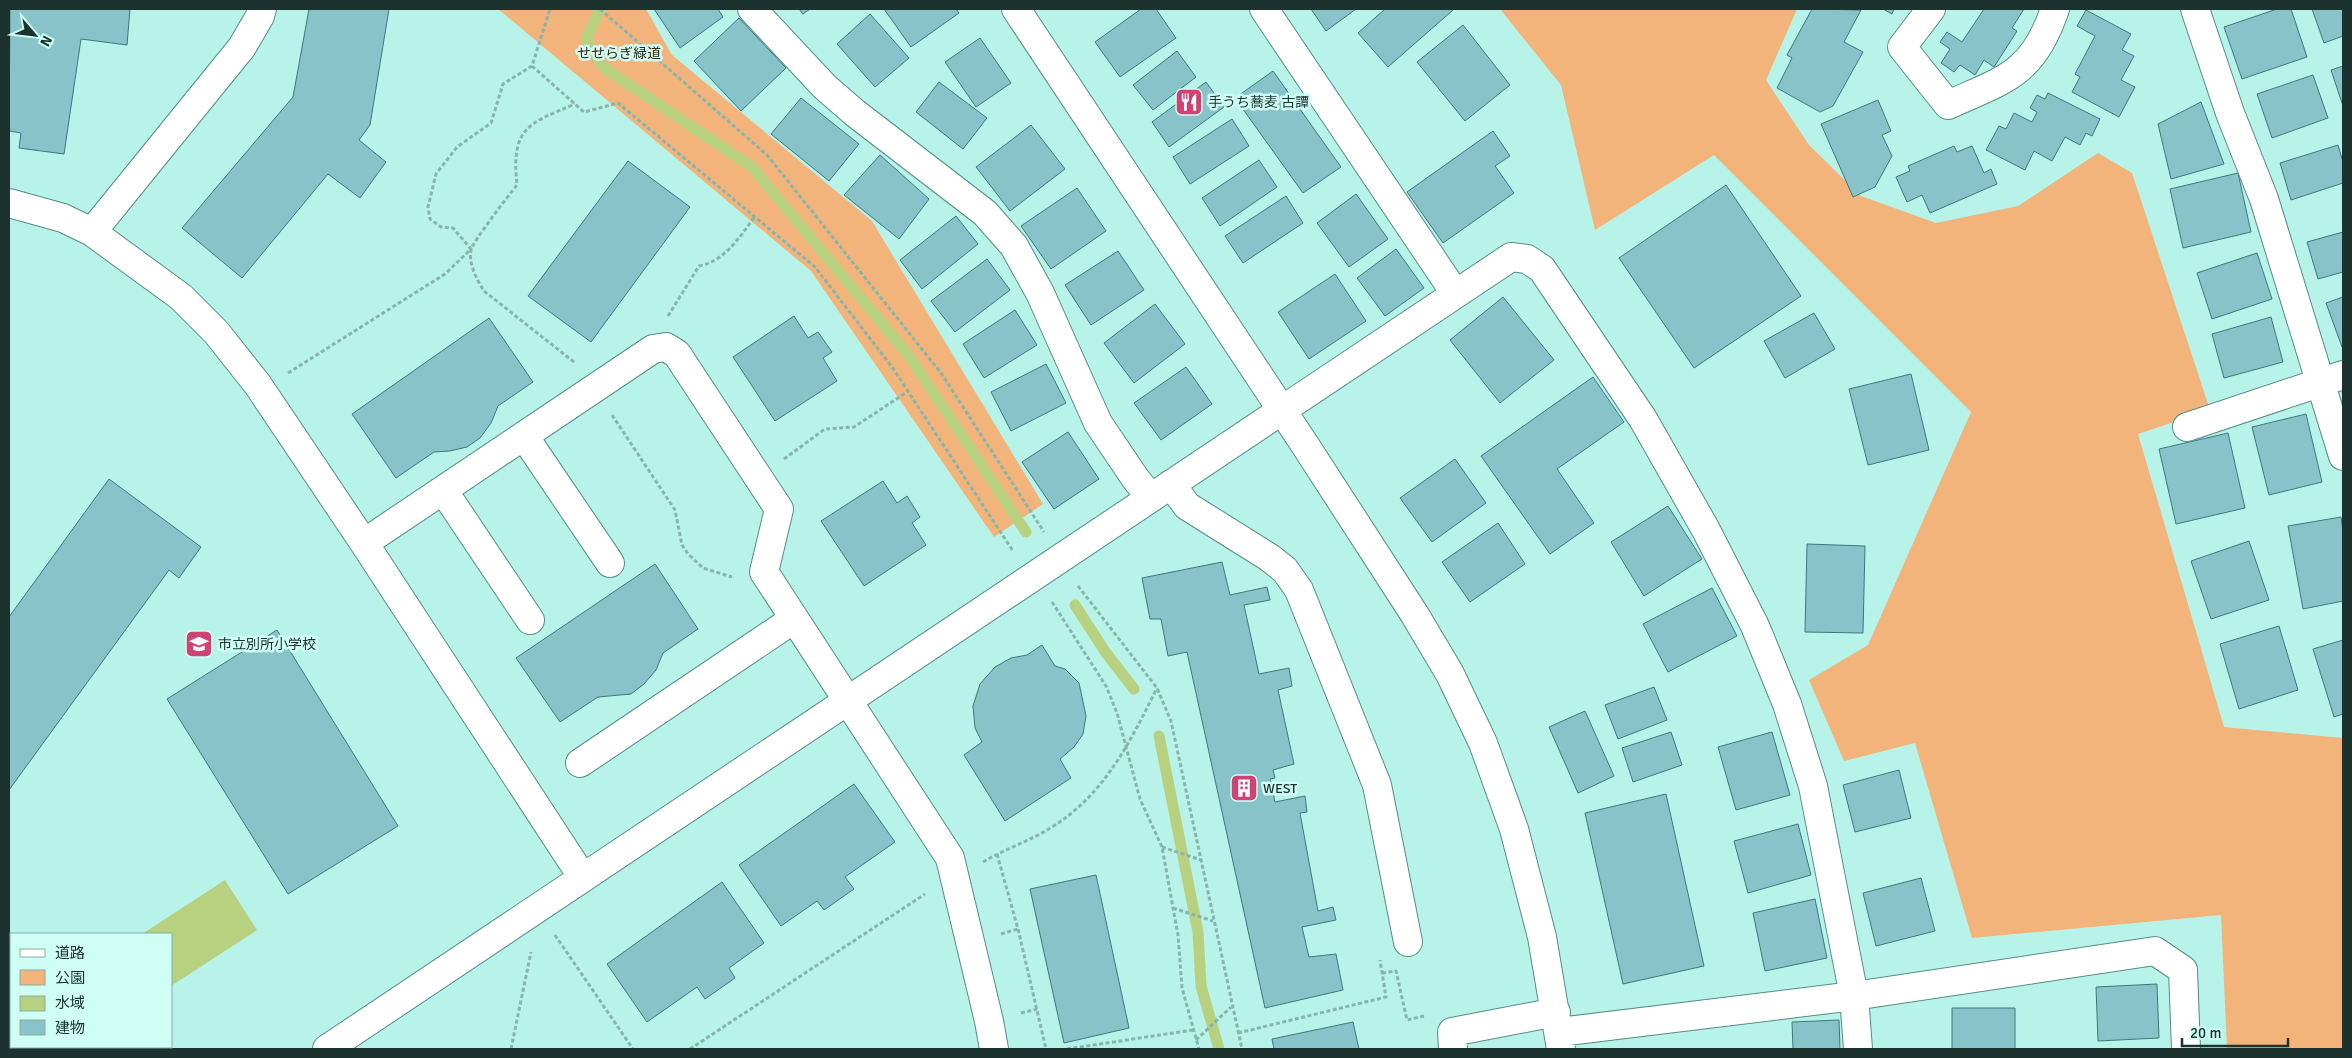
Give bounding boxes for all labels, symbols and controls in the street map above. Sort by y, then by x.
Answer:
north arrow [10,10,60,60]
text: N [36,33,56,49]
park label: せせらぎ緑道 [577,45,661,62]
restaurant icon: 手うち蕎麦 古譚 [1174,87,1204,117]
place label: 手うち蕎麦 古譚 [1208,94,1309,111]
school or university icon: 市立別所小学校 [184,629,214,659]
place label: 市立別所小学校 [218,636,316,653]
building icon: WEST [1229,773,1259,803]
place label: WEST [1263,780,1297,797]
legend [10,933,172,1048]
text: 道路 [55,944,85,962]
text: 公園 [55,969,85,987]
text: 水域 [55,994,85,1012]
scale bar [2182,1016,2288,1048]
text: 建物 [55,1019,85,1037]
text: 20 m [2190,1024,2221,1042]

